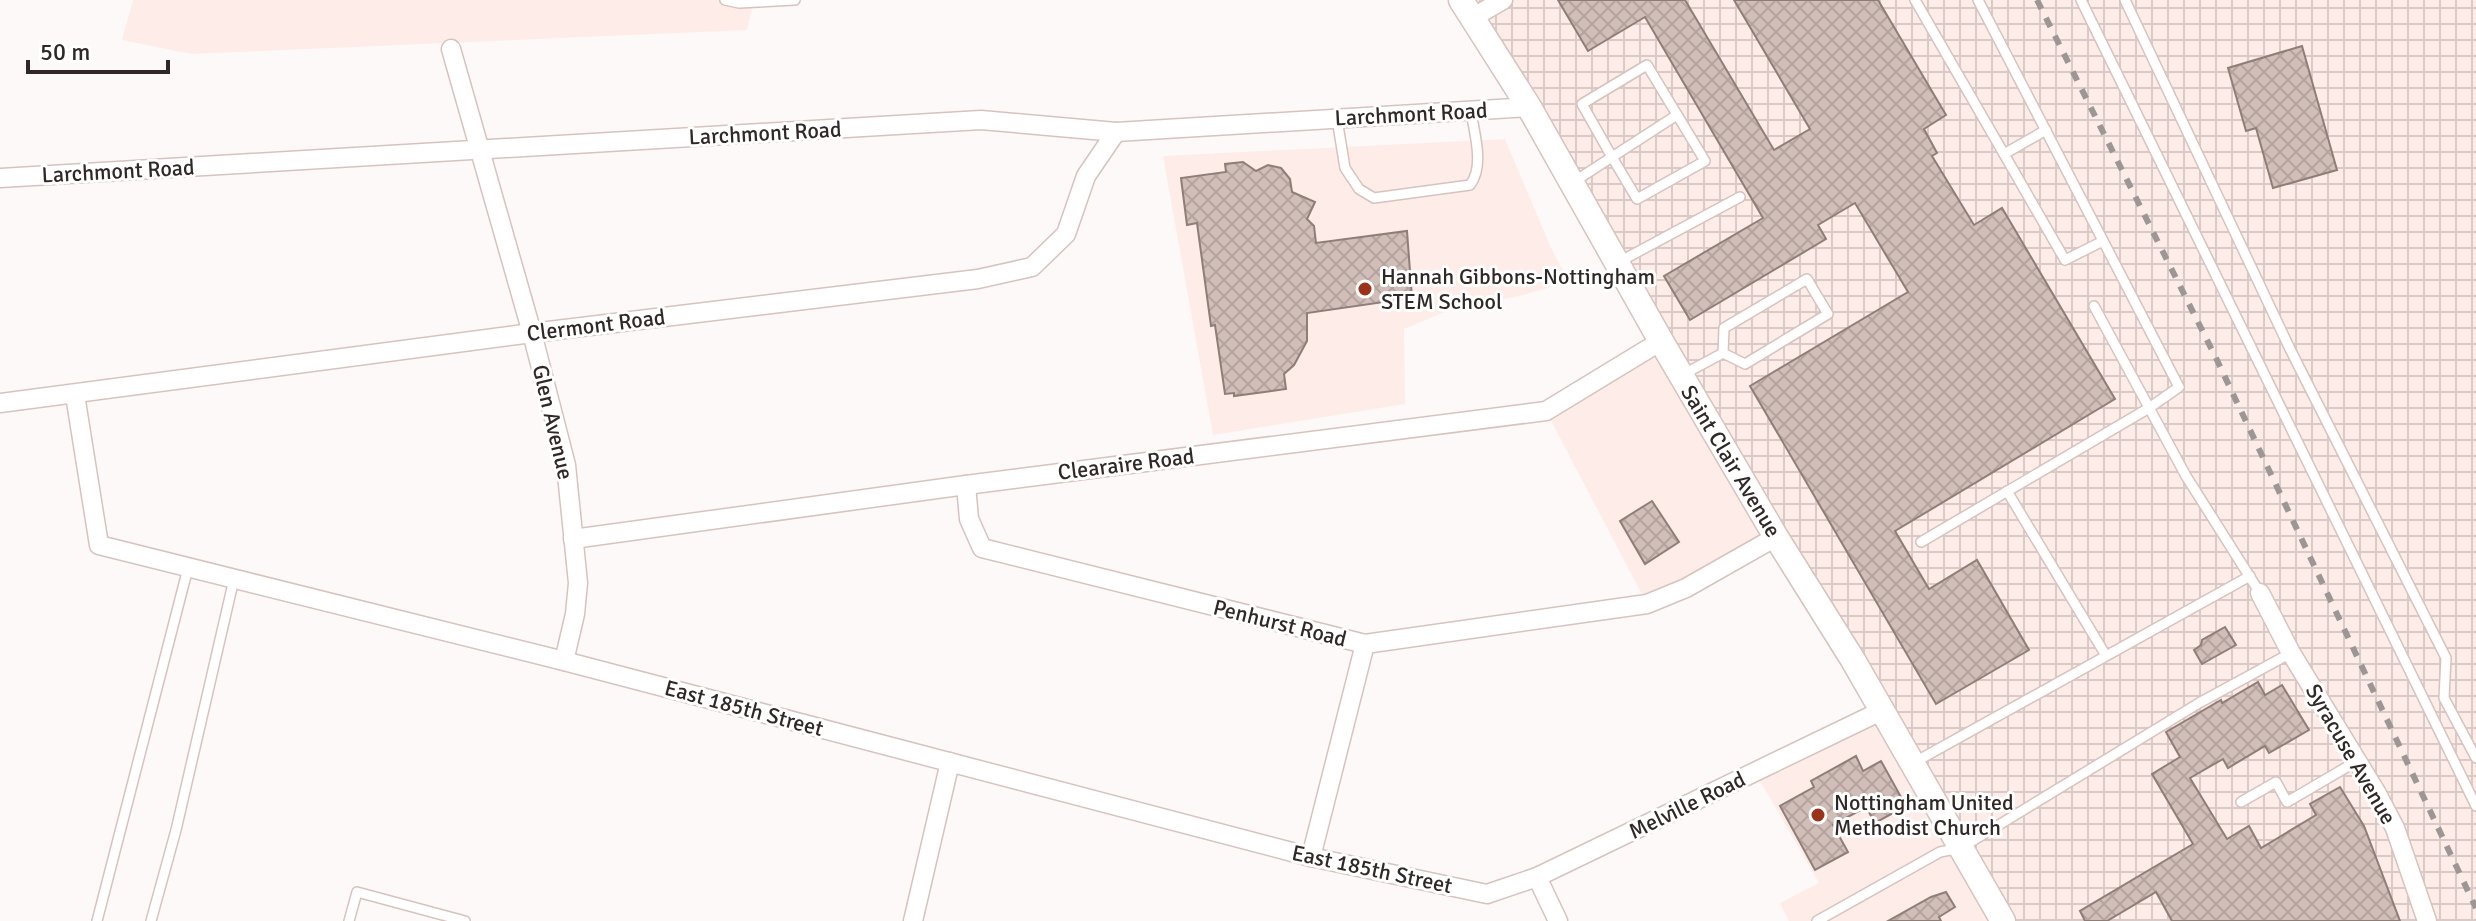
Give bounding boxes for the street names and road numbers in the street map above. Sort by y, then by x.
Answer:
street label: Larchmont Road [1334,97,1488,131]
street label: Larchmont Road [688,116,842,150]
street label: Larchmont Road [41,154,195,188]
street label: Clermont Road [525,303,667,347]
street label: Glen Avenue [527,362,579,482]
street label: Saint Clair Avenue [1675,380,1787,542]
street label: Clearaire Road [1056,442,1196,486]
street label: Penhurst Road [1211,593,1349,653]
street label: East 185th Street [662,674,827,742]
street label: Syracuse Avenue [2300,679,2402,829]
street label: Melville Road [1624,765,1750,845]
street label: East 185th Street [1289,839,1455,899]

